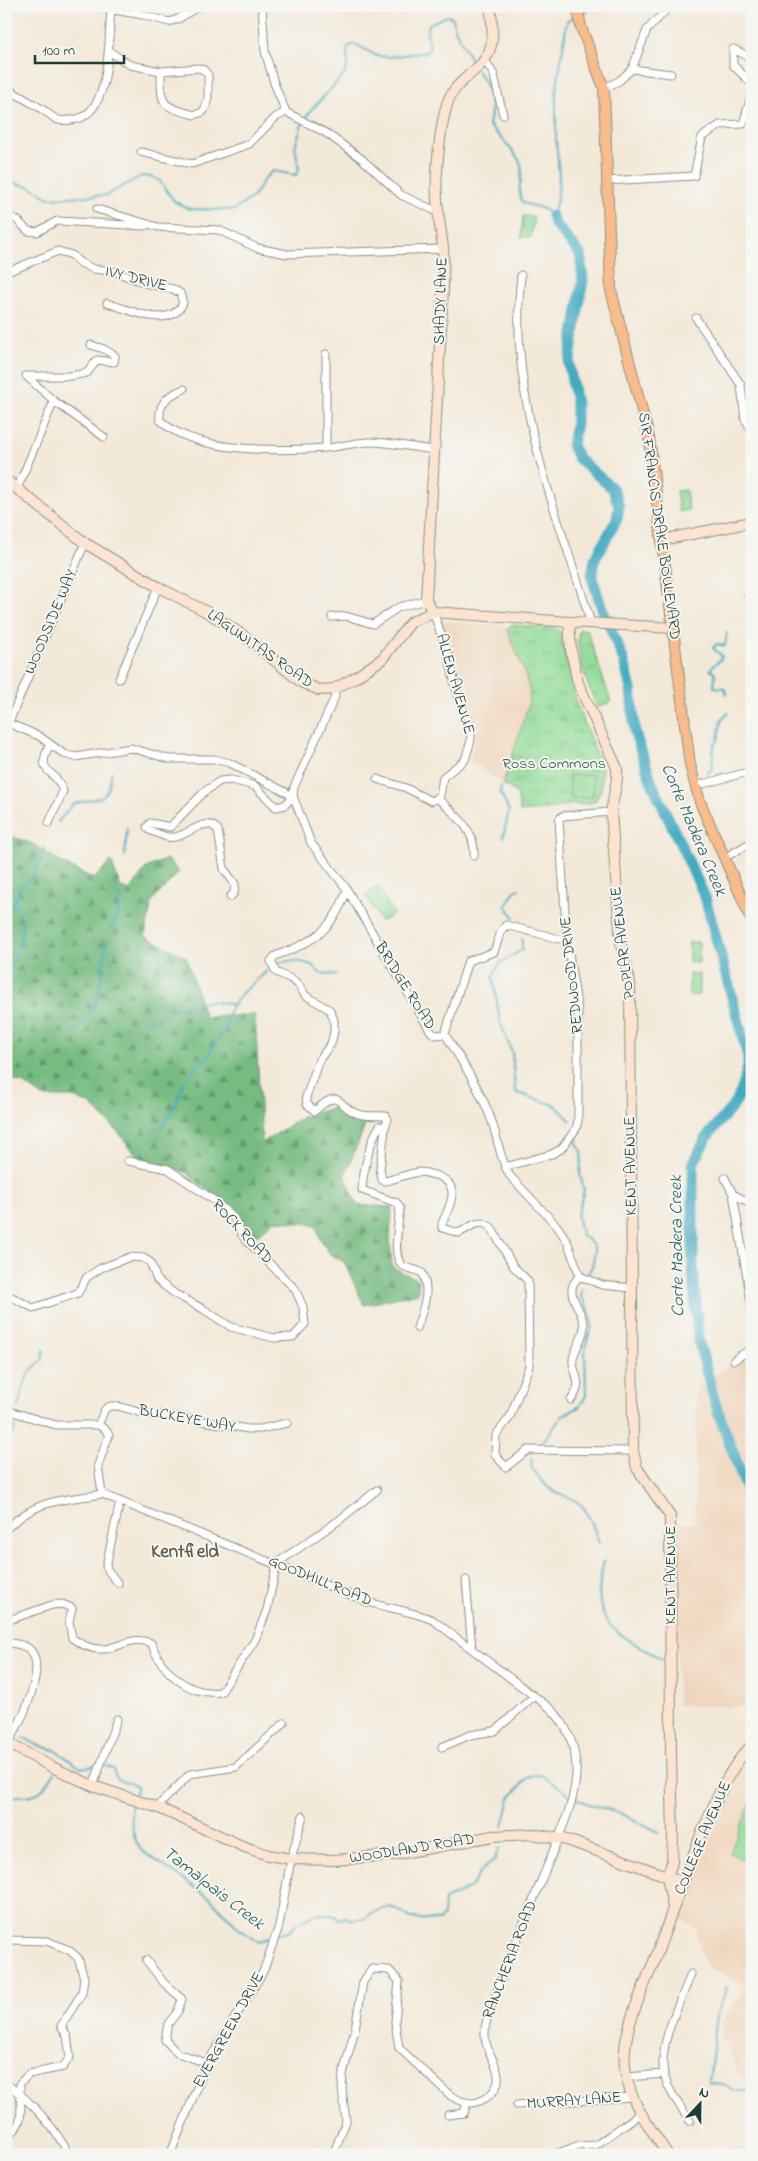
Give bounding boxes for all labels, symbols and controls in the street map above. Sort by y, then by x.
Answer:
scale bar [35,32,124,64]
text: 100 m [42,40,75,62]
street label: SHADY LANE [427,257,455,345]
street label: IVY DRIVE [102,260,170,298]
street label: SIR FRANCIS DRAKE BOULEVARD [631,411,687,641]
street label: WOODSIDE WAY [18,565,84,678]
street label: LAGUNITAS ROAD [202,603,318,695]
street label: ALLEN AVENUE [429,631,481,737]
park label: Ross Commons [502,752,606,776]
water label: Corte Madera Creek [653,760,733,901]
street label: POPLAR AVENUE [604,885,642,1001]
street label: REDWOOD DRIVE [554,915,590,1035]
street label: BRIDGE ROAD [368,936,442,1035]
street label: KENT AVENUE [618,1116,644,1216]
water label: Corte Madera Creek [664,1174,692,1317]
street label: ROCK ROAD [206,1194,278,1270]
street label: BUCKEYE WAY [136,1399,238,1439]
street label: KENT AVENUE [659,1525,683,1625]
district label: Kentfield [151,1539,219,1566]
street label: GOODHILL ROAD [264,1549,376,1613]
street label: COLLEGE AVENUE [668,1777,738,1899]
street label: WOODLAND ROAD [348,1827,476,1871]
water label: Tamalpais Creek [157,1841,270,1938]
street label: RANCHERIA ROAD [476,1897,544,2023]
street label: EVERGREEN DRIVE [187,1968,271,2092]
north arrow [676,2078,726,2128]
text: N [696,2082,713,2105]
street label: MURRAY LANE [526,2086,622,2116]

